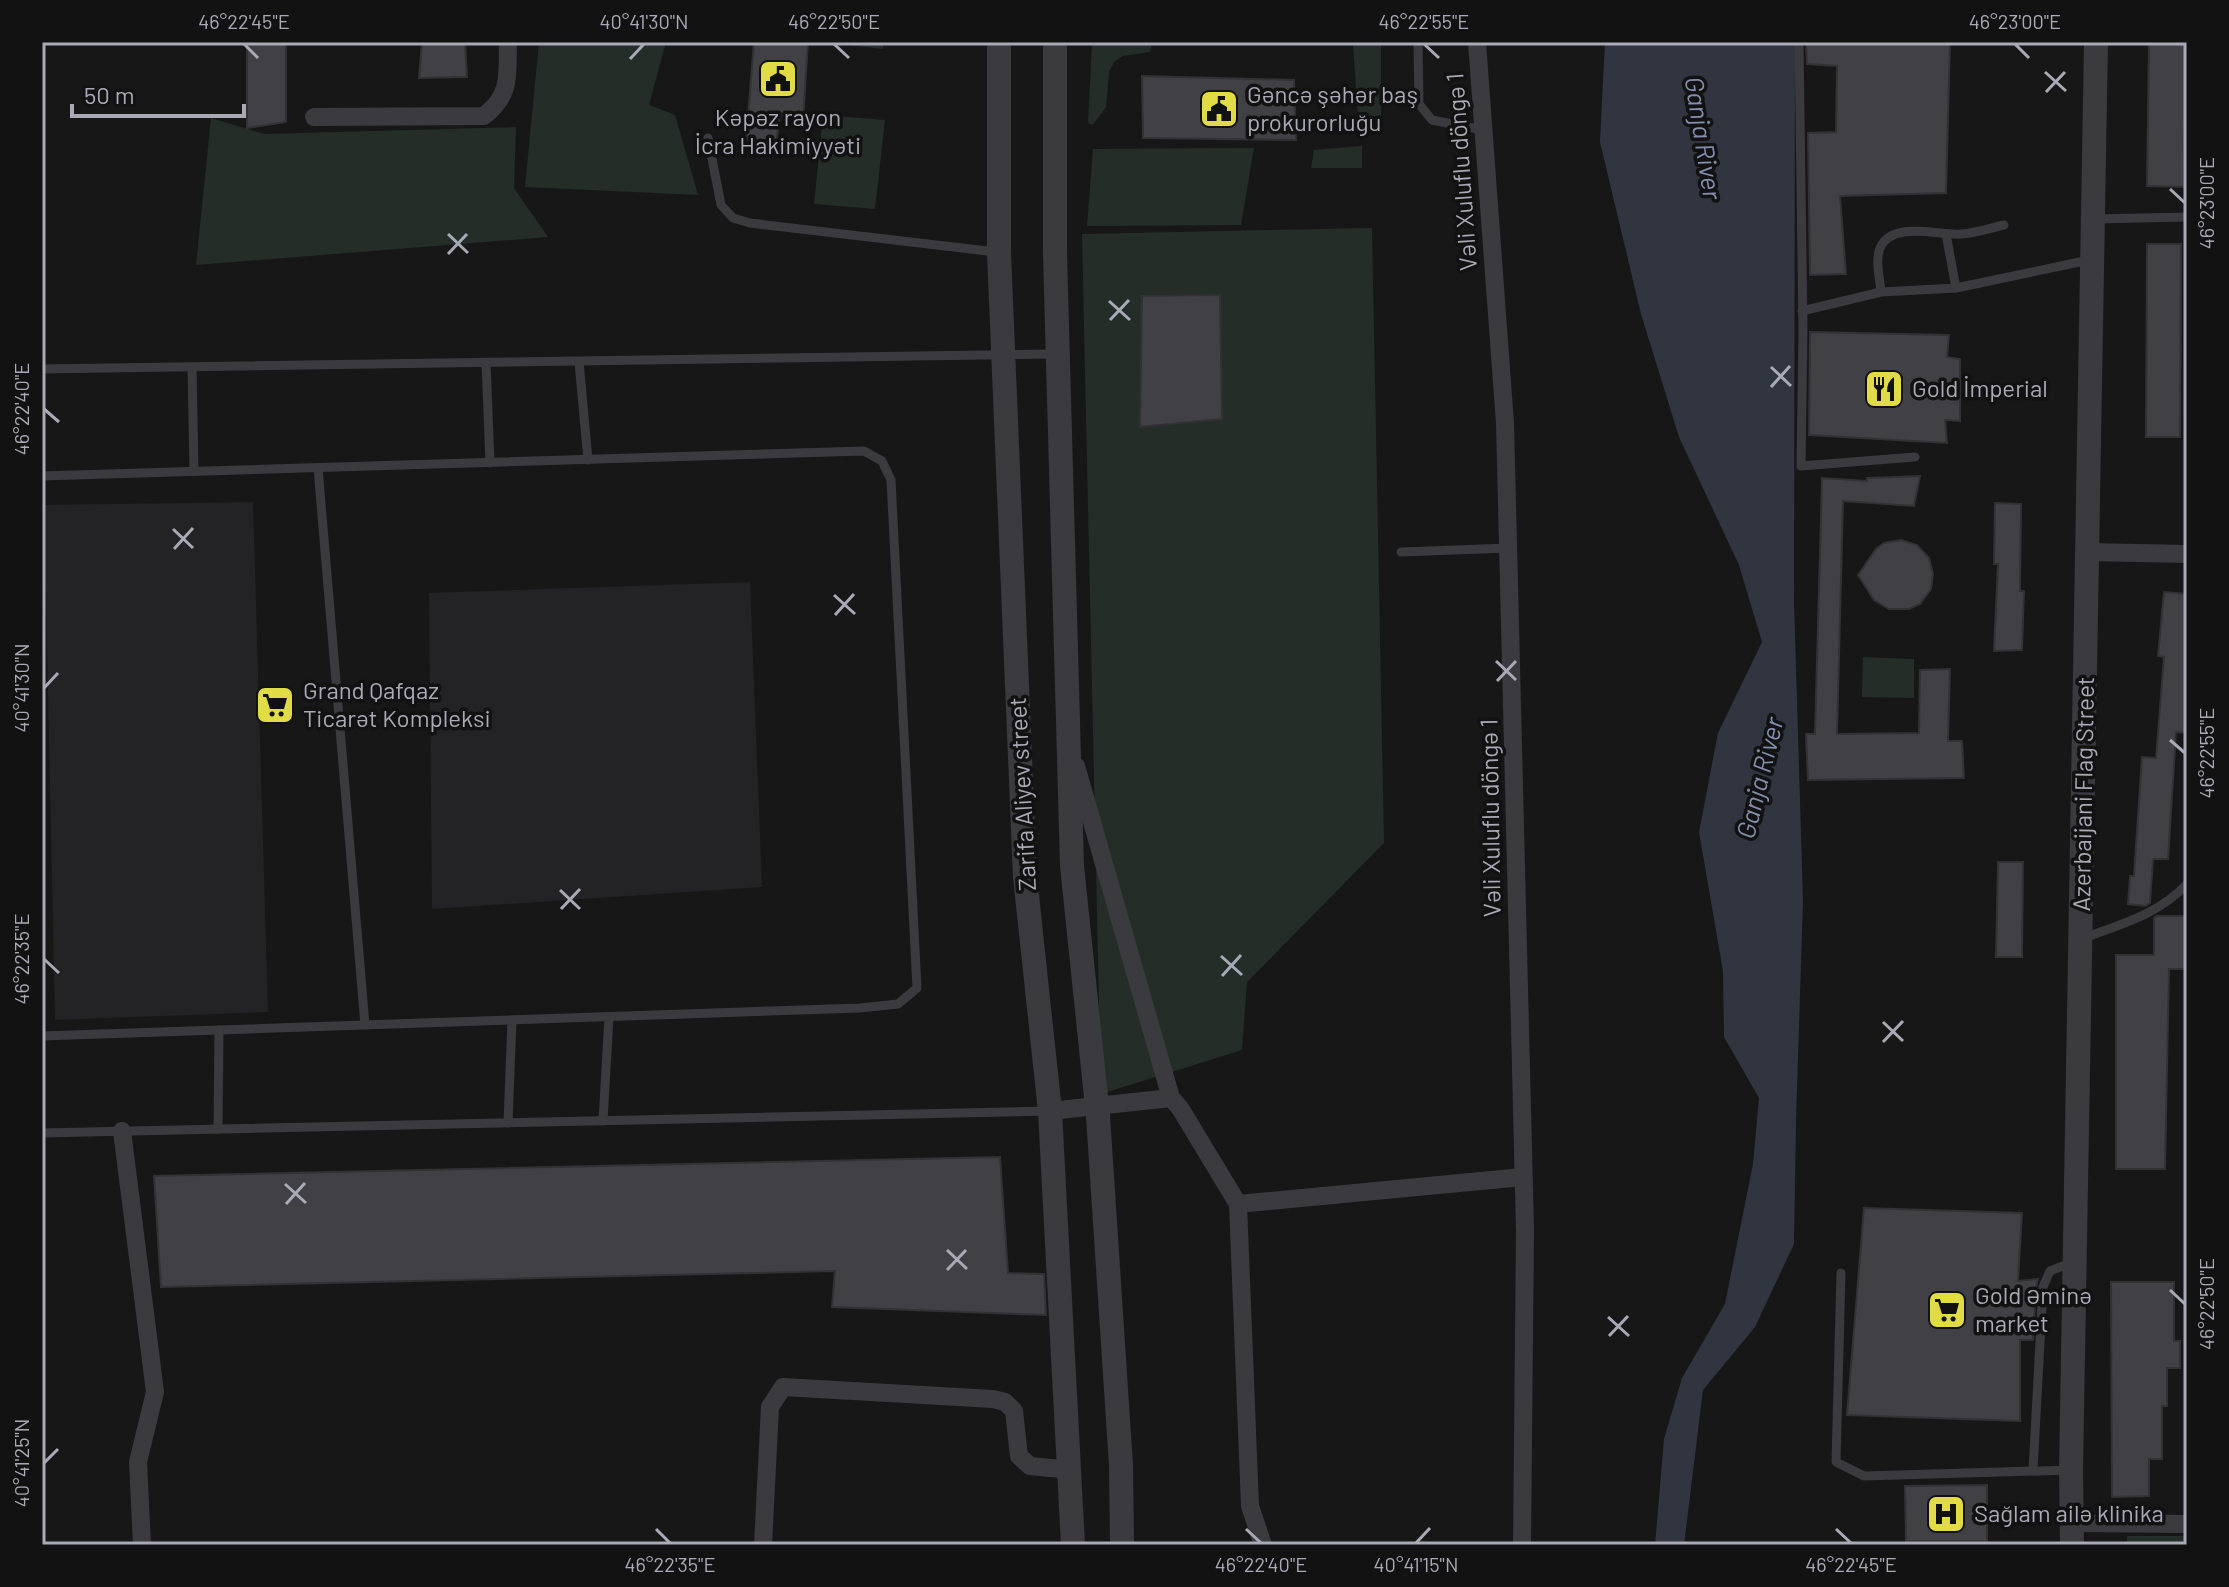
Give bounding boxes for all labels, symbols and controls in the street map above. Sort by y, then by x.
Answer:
text: 46°22'45"E [198,9,290,33]
text: 40°41'30"N [599,9,689,33]
text: 46°22'50"E [788,9,880,33]
text: 46°22'55"E [1379,9,1469,33]
text: 46°23'00"E [1969,9,2061,33]
public building icon: Kəpəz rayon İcra Hakimiyyəti [757,58,799,100]
scale bar [72,68,244,118]
street label: Vəli Xuluflu döngə 1 [1439,72,1482,272]
water label: Ganja River [1680,74,1730,202]
place label: Gəncə şəhər baş prokurorluğu [1247,79,1418,136]
text: 50 m [84,80,135,109]
public building icon: Gəncə şəhər baş prokurorluğu [1198,88,1240,130]
place label: Kəpəz rayon İcra Hakimiyyəti [695,102,861,159]
text: 46°23'00"E [2194,157,2218,249]
text: 46°22'40"E [9,363,33,455]
restaurant icon: Gold İmperial [1863,368,1905,410]
place label: Gold İmperial [1912,373,2048,402]
text: 40°41'30"N [9,643,33,733]
place label: Grand Qafqaz Ticarət Kompleksi [303,675,491,732]
street label: Azerbaijani Flag Street [2066,676,2099,912]
supermarket icon: Grand Qafqaz Ticarət Kompleksi [254,684,296,726]
street label: Zarifa Aliyev street [1002,696,1041,892]
text: 46°22'55"E [2194,708,2218,798]
water label: Ganja River [1729,713,1789,841]
street label: Vəli Xuluflu döngə 1 [1473,719,1506,917]
text: 46°22'35"E [9,914,33,1004]
text: 46°22'50"E [2194,1258,2218,1350]
place label: Gold Əminə market [1975,1280,2092,1337]
supermarket icon: Gold Əminə market [1926,1289,1968,1331]
text: 40°41'25"N [9,1419,33,1507]
hospital icon: Sağlam ailə klinika [1925,1493,1967,1535]
place label: Sağlam ailə klinika [1974,1498,2164,1527]
text: 46°22'35"E [625,1552,715,1576]
text: 46°22'40"E [1215,1552,1307,1576]
text: 40°41'15"N [1374,1552,1458,1576]
text: 46°22'45"E [1805,1552,1897,1576]

